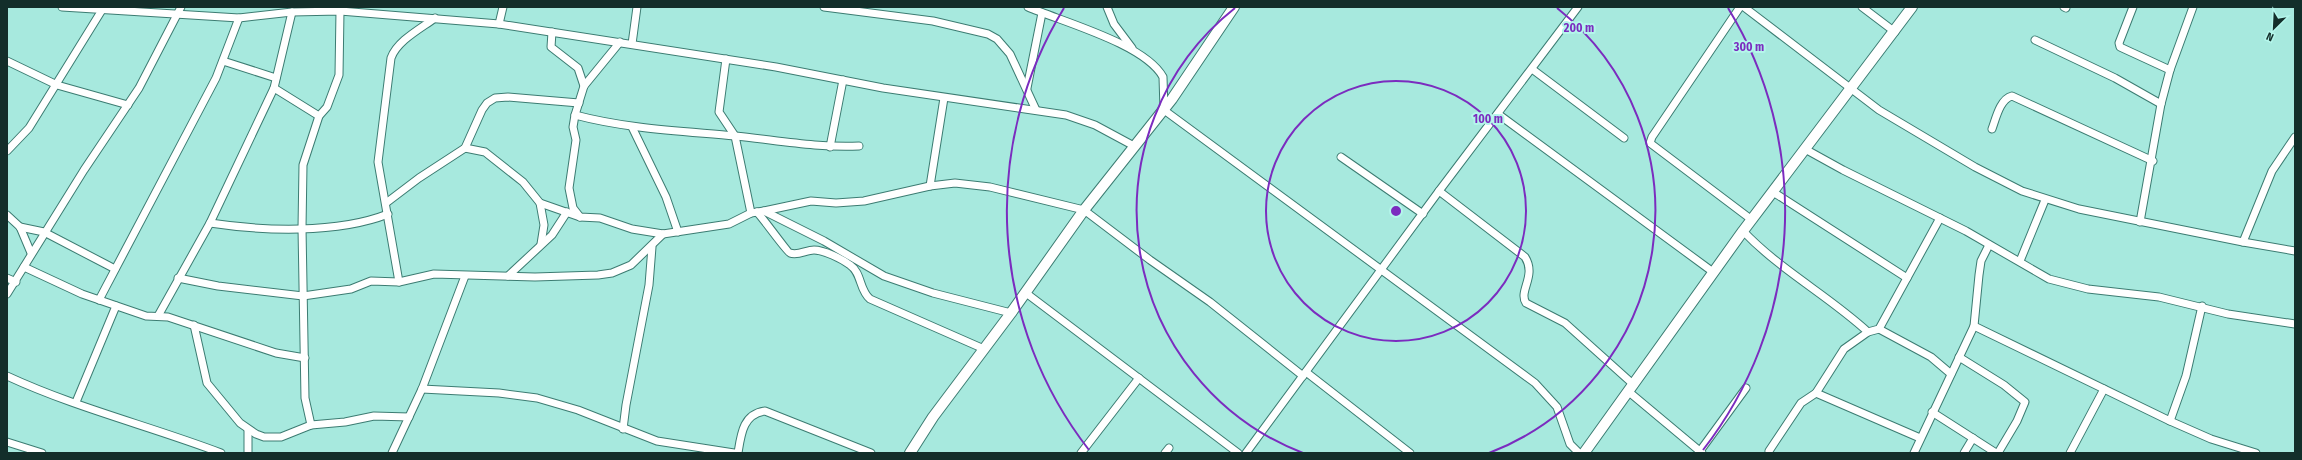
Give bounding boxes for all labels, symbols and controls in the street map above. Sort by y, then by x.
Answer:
north arrow [2254,8,2294,48]
text: 200 m [1563,21,1594,35]
text: N [2264,29,2276,44]
text: 300 m [1733,40,1764,54]
text: 100 m [1473,112,1503,126]
centre of rings [1389,204,1403,218]

